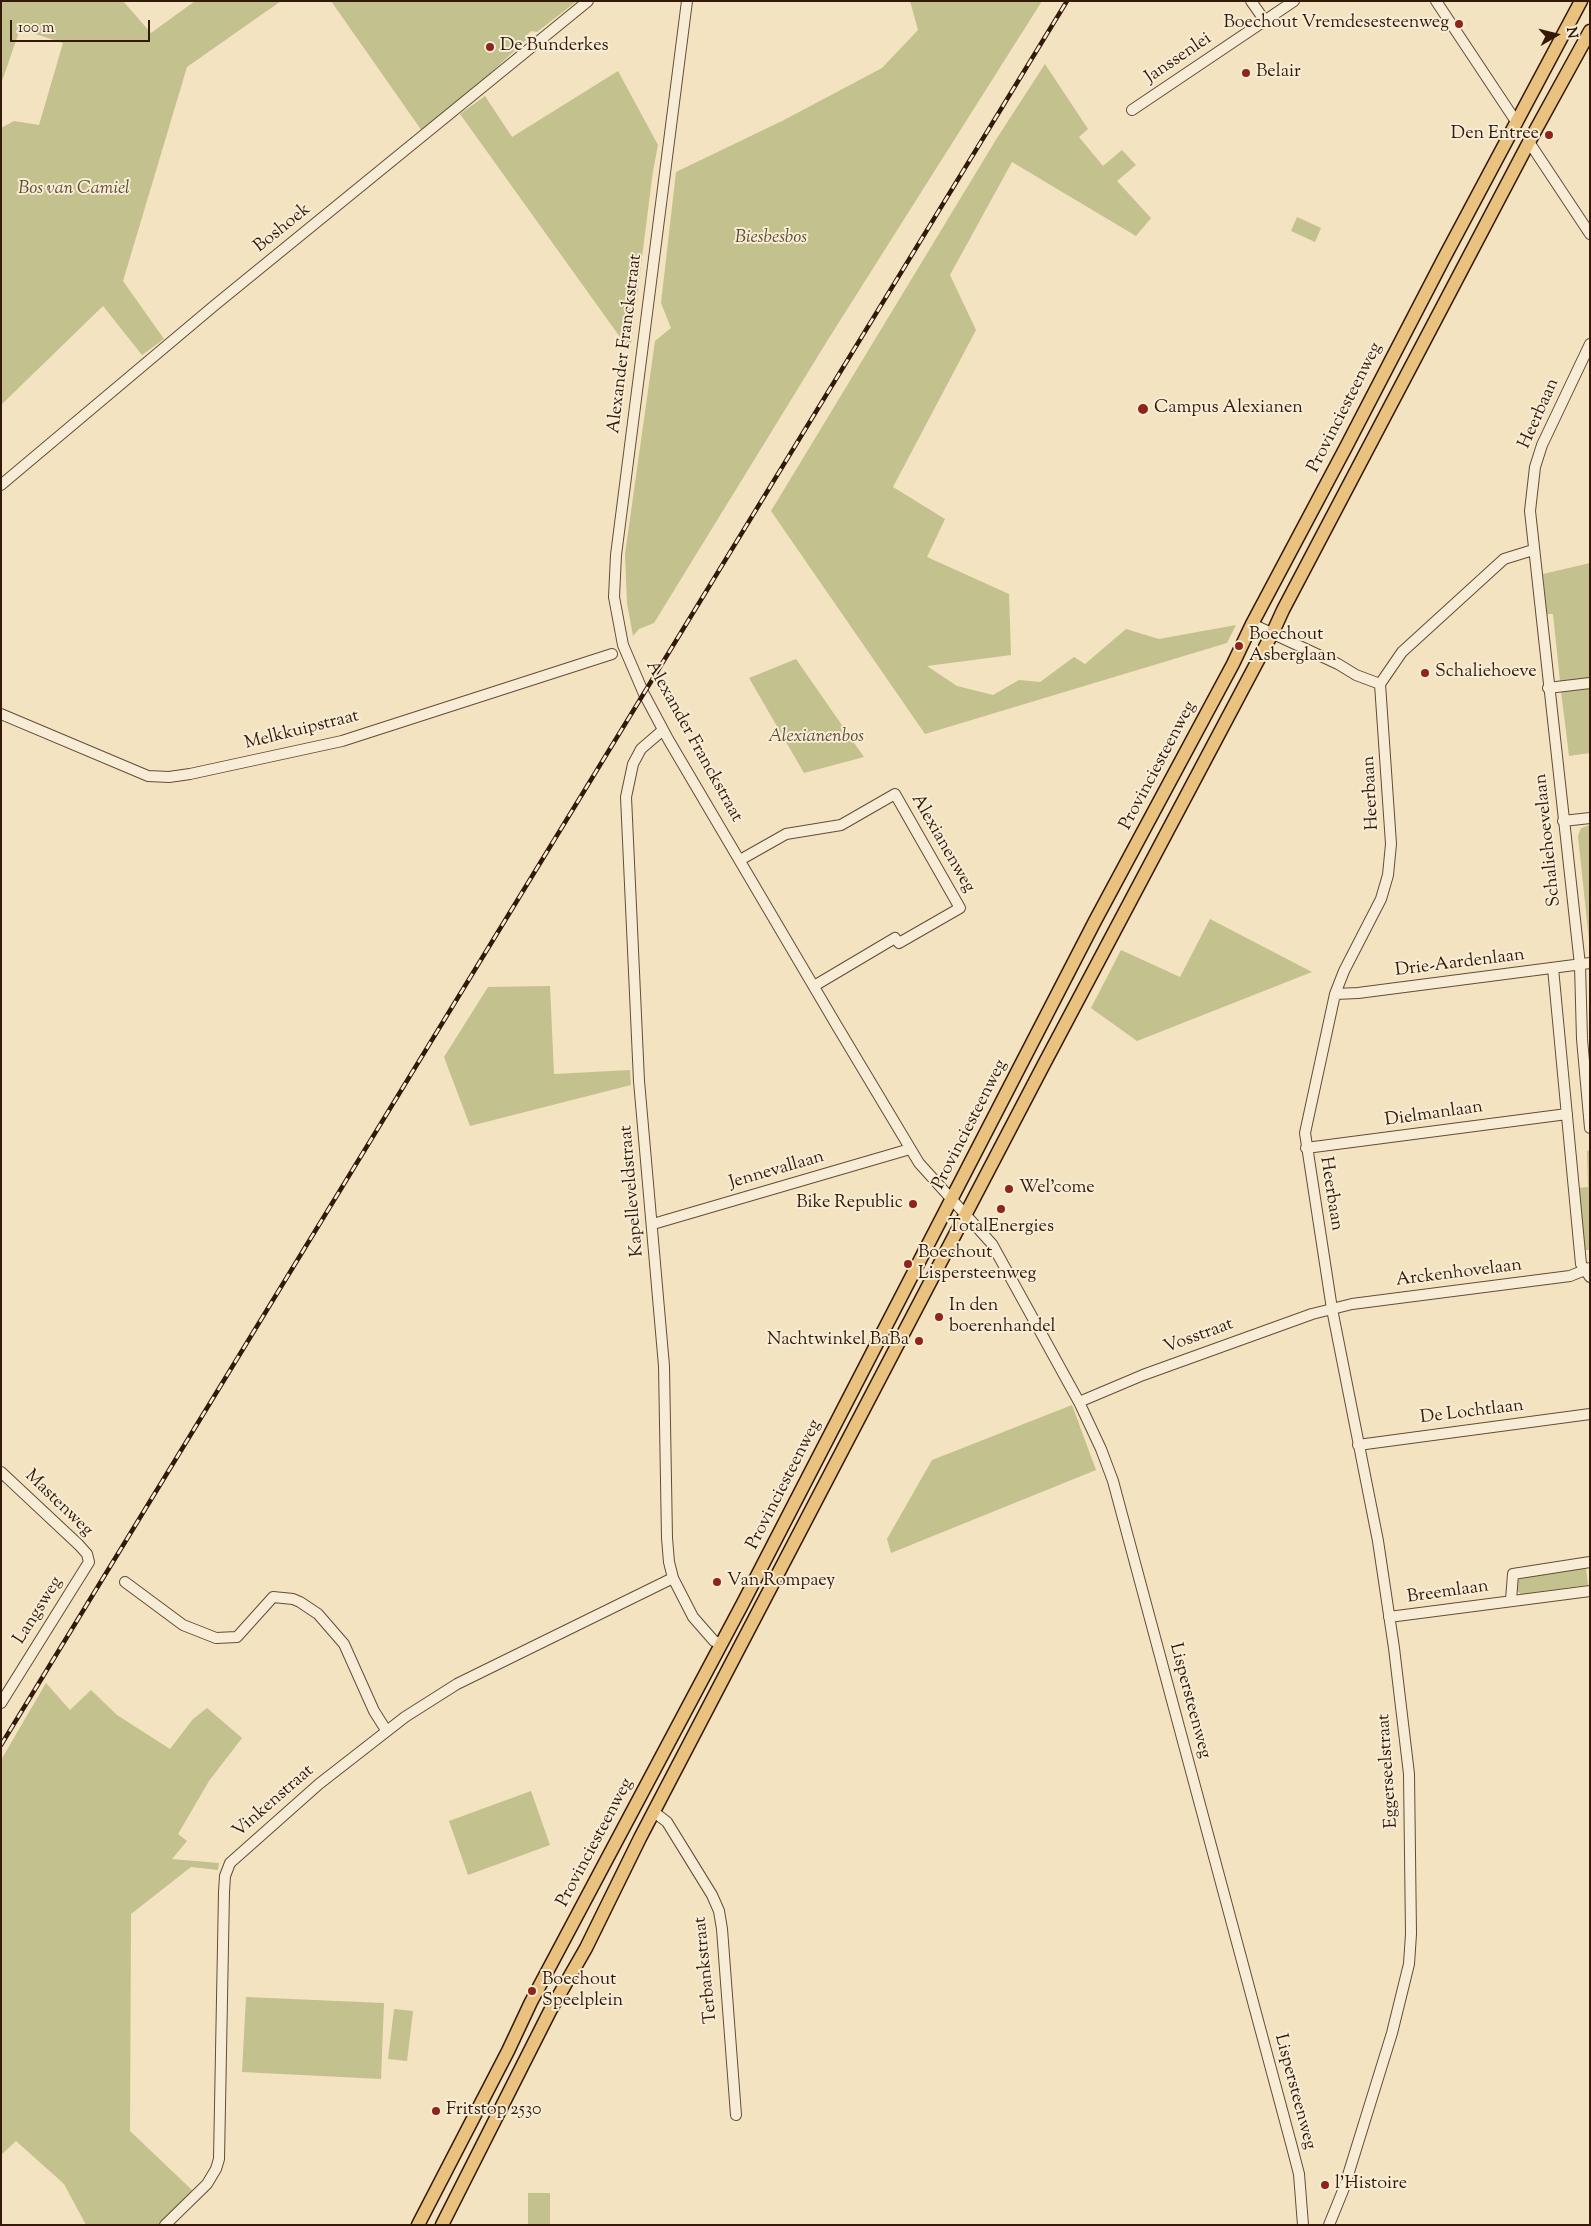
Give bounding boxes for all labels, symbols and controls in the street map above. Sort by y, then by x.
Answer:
scale bar [12,10,152,42]
north arrow [1531,10,1581,60]
place label: Boechout Vremdesesteenweg [1223,13,1449,35]
text: 100 m [18,18,54,39]
marker: Boechout Vremdesesteenweg [1453,18,1465,30]
text: N [1560,26,1582,40]
street label: Janssenlei [1142,29,1216,89]
place label: De Bunderkes [500,36,609,58]
marker: De Bunderkes [484,41,496,53]
place label: Belair [1256,62,1301,84]
marker: Belair [1240,67,1252,79]
place label: Den Entree [1451,124,1539,146]
marker: Den Entree [1543,129,1555,141]
park label: Bos van Camiel [18,179,130,201]
street label: Boshoek [250,200,316,258]
park label: Biesbesbos [735,228,807,250]
street label: Alexander Franckstraat [604,253,648,435]
street label: Provinciesteenweg [1304,340,1388,476]
street label: Heerbaan [1515,376,1565,452]
place label: Campus Alexianen [1154,398,1303,420]
marker: Campus Alexianen [1136,402,1150,416]
place label: Boechout Asberglaan [1249,625,1337,668]
marker: Boechout Asberglaan [1233,640,1245,652]
street label: Alexander Franckstraat [640,658,746,826]
place label: Schaliehoeve [1435,662,1537,684]
marker: Schaliehoeve [1419,667,1431,679]
street label: Provinciesteenweg [1116,698,1202,834]
street label: Melkkuipstraat [243,706,361,756]
park label: Alexianenbos [768,727,864,749]
street label: Heerbaan [1359,755,1385,831]
street label: Schaliehoevelaan [1531,772,1567,908]
street label: Alexianenweg [905,791,979,897]
street label: Drie-Aardenlaan [1394,945,1526,983]
street label: Provinciesteenweg [929,1057,1013,1193]
street label: Dielmanlaan [1384,1097,1484,1133]
street label: Kapelleveldstraat [616,1124,650,1258]
street label: Jennevallaan [727,1147,827,1195]
street label: Heerbaan [1313,1155,1347,1233]
place label: Wel'come [1019,1178,1095,1200]
marker: Wel'come [1003,1183,1015,1195]
place label: Bike Republic [796,1193,903,1215]
marker: Bike Republic [907,1198,919,1210]
marker: TotalEnergies [995,1203,1007,1215]
place label: TotalEnergies [948,1217,1054,1239]
place label: Boechout Lispersteenweg [918,1243,1036,1286]
street label: Arckenhovelaan [1395,1256,1523,1292]
marker: Boechout Lispersteenweg [902,1258,914,1270]
place label: In den boerenhandel [949,1296,1055,1338]
marker: In den boerenhandel [933,1311,945,1323]
street label: Vosstraat [1161,1314,1237,1360]
place label: Nachtwinkel BaBa [767,1330,909,1352]
marker: Nachtwinkel BaBa [913,1335,925,1347]
street label: De Lochtlaan [1419,1396,1525,1430]
street label: Provinciesteenweg [743,1417,827,1553]
street label: Mastenweg [19,1466,97,1542]
place label: Van Rompaey [727,1571,835,1593]
street label: Langsweg [10,1573,68,1649]
marker: Van Rompaey [711,1576,723,1588]
street label: Breemlaan [1406,1577,1490,1609]
street label: Lispersteenweg [1163,1641,1215,1761]
street label: Eggerseelstraat [1374,1713,1404,1829]
street label: Vinkenstraat [229,1761,319,1843]
street label: Provinciesteenweg [553,1775,639,1911]
street label: Terbankstraat [691,1916,723,2024]
place label: Boechout Speelplein [542,1970,623,2012]
marker: Boechout Speelplein [526,1985,538,1997]
street label: Lispersteenweg [1268,2032,1320,2152]
place label: Fritstop 2530 [446,2100,542,2122]
marker: Fritstop 2530 [430,2105,442,2117]
place label: l'Histoire [1335,2174,1407,2196]
marker: l'Histoire [1319,2179,1331,2191]

